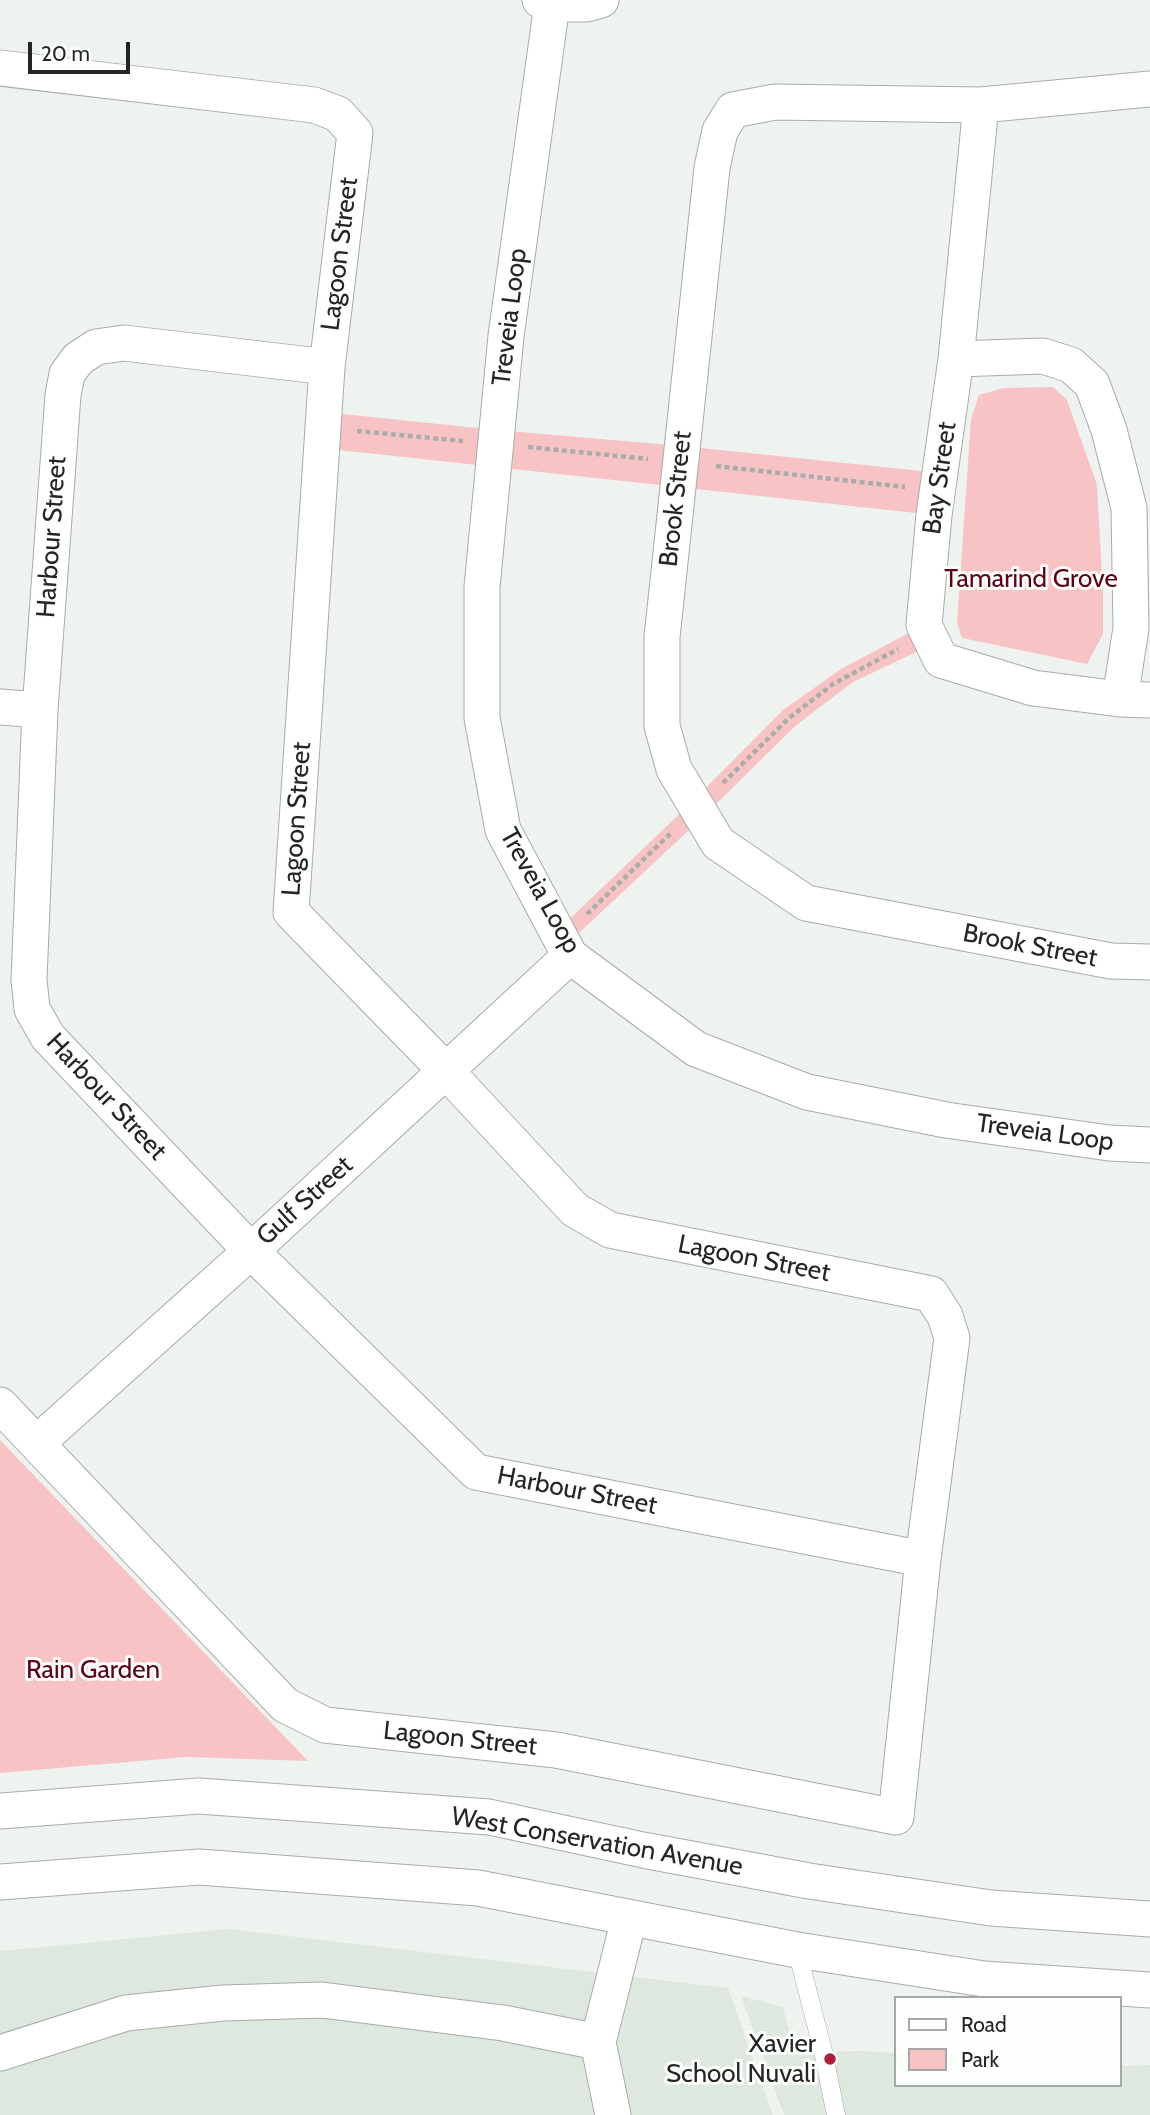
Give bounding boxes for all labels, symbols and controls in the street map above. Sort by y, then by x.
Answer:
scale bar [32,28,133,72]
text: 20 m [41,41,90,66]
street label: Lagoon Street [315,176,365,332]
street label: Treveia Loop [486,247,534,387]
street label: Bay Street [917,420,963,536]
street label: Brook Street [653,430,699,568]
street label: Harbour Street [31,455,73,619]
park label: Tamarind Grove [944,563,1118,595]
street label: Lagoon Street [276,741,318,897]
street label: Treveia Loop [493,823,587,959]
street label: Brook Street [960,918,1100,974]
street label: Harbour Street [39,1027,173,1167]
street label: Treveia Loop [974,1108,1116,1158]
street label: Gulf Street [251,1150,359,1252]
street label: Lagoon Street [675,1229,833,1289]
street label: Harbour Street [494,1460,660,1522]
park label: Rain Garden [26,1654,160,1686]
street label: Lagoon Street [382,1715,538,1763]
street label: West Conservation Avenue [449,1801,745,1883]
legend [894,1996,1122,2087]
text: Road [961,2012,1007,2037]
place label: Xavier School Nuvali [666,2028,816,2090]
text: Park [961,2047,999,2072]
marker: Xavier School Nuvali [822,2051,838,2067]

